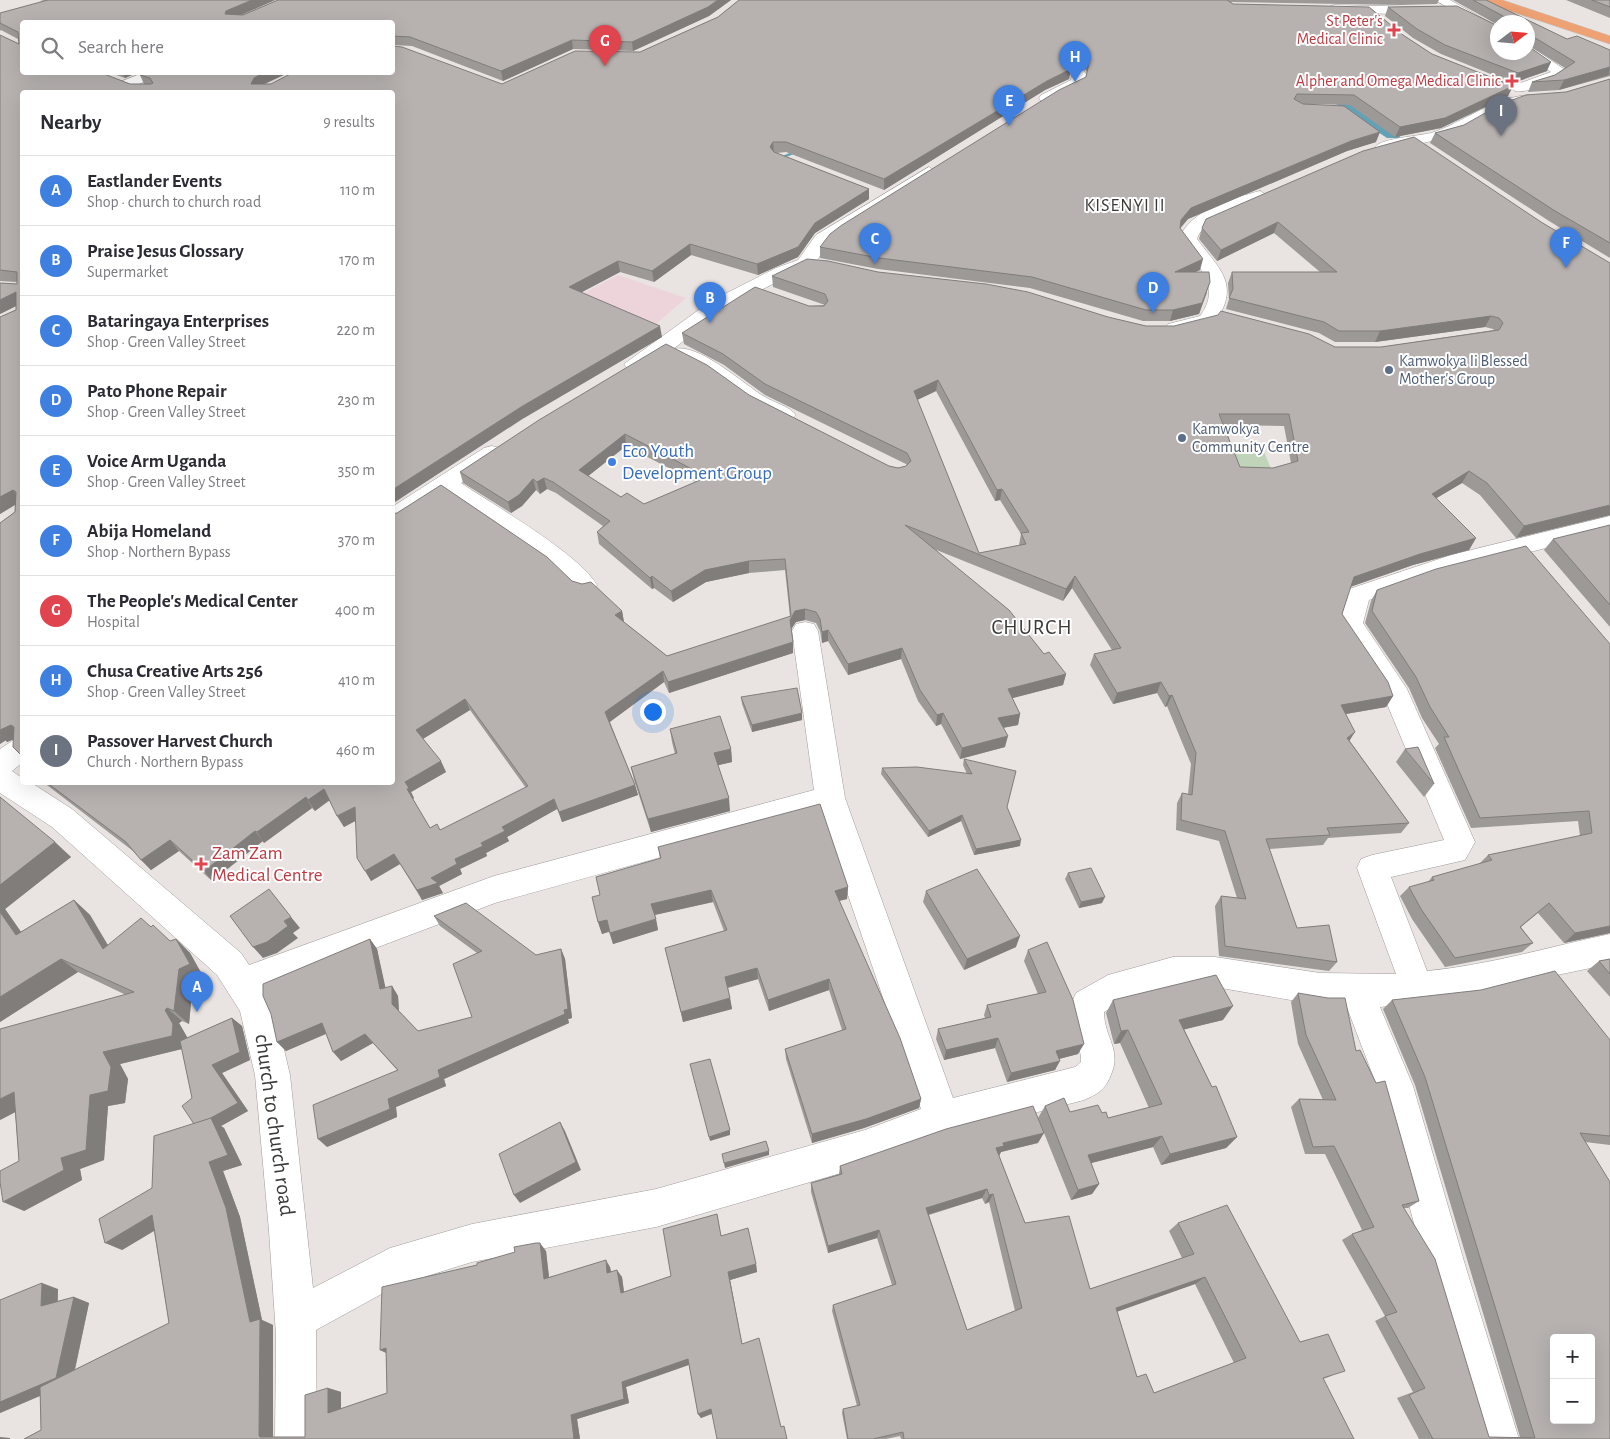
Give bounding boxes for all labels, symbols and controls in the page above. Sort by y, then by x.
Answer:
place label: St Peter's Medical Clinic [1297,13,1383,47]
north arrow [1490,15,1535,60]
search box [20,20,395,75]
marker: St Peter's Medical Clinic [1387,23,1401,37]
pin: G [589,25,621,66]
icon: search [38,34,66,62]
text: Search here [78,38,164,57]
pin: H [1059,41,1091,82]
place label: Alpher and Omega Medical Clinic [1296,73,1501,89]
marker: Alpher and Omega Medical Clinic [1505,74,1519,88]
pin: E [993,85,1025,126]
pin: I [1485,95,1517,136]
text: Nearby [40,112,101,133]
text: 9 results [323,114,375,130]
text: Eastlander Events [87,172,222,191]
text: A [51,182,61,198]
text: 110 m [340,182,375,198]
text: Shop · church to church road [87,194,261,210]
district label: KISENYI II [1084,197,1166,215]
pin: C [859,223,891,264]
pin: F [1550,227,1582,268]
text: Praise Jesus Glossary [87,242,244,261]
text: B [51,252,61,268]
text: 170 m [339,252,375,268]
text: Supermarket [87,264,168,280]
pin: D [1137,272,1169,313]
pin: B [694,282,726,323]
text: Bataringaya Enterprises [87,312,269,331]
text: C [52,322,60,338]
text: 220 m [337,322,375,338]
text: Shop · Green Valley Street [87,334,246,350]
place label: Kamwokya Ii Blessed Mother's Group [1399,353,1528,387]
marker: Kamwokya Ii Blessed Mother's Group [1383,364,1395,376]
text: Pato Phone Repair [87,382,227,401]
text: D [51,392,61,408]
text: 230 m [337,392,375,408]
text: Shop · Green Valley Street [87,404,246,420]
place label: Kamwokya Community Centre [1192,421,1309,456]
marker: Kamwokya Community Centre [1176,432,1188,444]
place label: Eco Youth Development Group [622,442,772,483]
text: Voice Arm Uganda [87,452,226,471]
marker: Eco Youth Development Group [606,456,618,468]
text: E [52,462,60,478]
text: 350 m [338,462,375,478]
text: Shop · Green Valley Street [87,474,246,490]
text: Abija Homeland [87,522,211,541]
text: F [52,532,60,548]
text: 370 m [338,532,375,548]
text: Shop · Northern Bypass [87,544,231,560]
text: The People's Medical Center [87,592,298,611]
text: G [51,602,61,618]
text: 400 m [335,602,375,618]
text: Hospital [87,614,140,630]
district label: CHURCH [991,617,1073,638]
text: Chusa Creative Arts 256 [87,662,263,681]
text: H [50,672,62,688]
text: 410 m [338,672,375,688]
text: Shop · Green Valley Street [87,684,246,700]
your location [640,699,666,725]
text: Passover Harvest Church [87,732,273,751]
text: I [54,742,58,758]
text: 460 m [336,742,375,758]
text: Church · Northern Bypass [87,754,243,770]
place label: Zam Zam Medical Centre [212,844,323,885]
marker: Zam Zam Medical Centre [194,857,208,871]
pin: A [181,971,213,1012]
street label: church to church road [251,1033,299,1217]
map controls [1550,1334,1595,1424]
button: + [1550,1334,1595,1379]
button: − [1550,1379,1595,1424]

